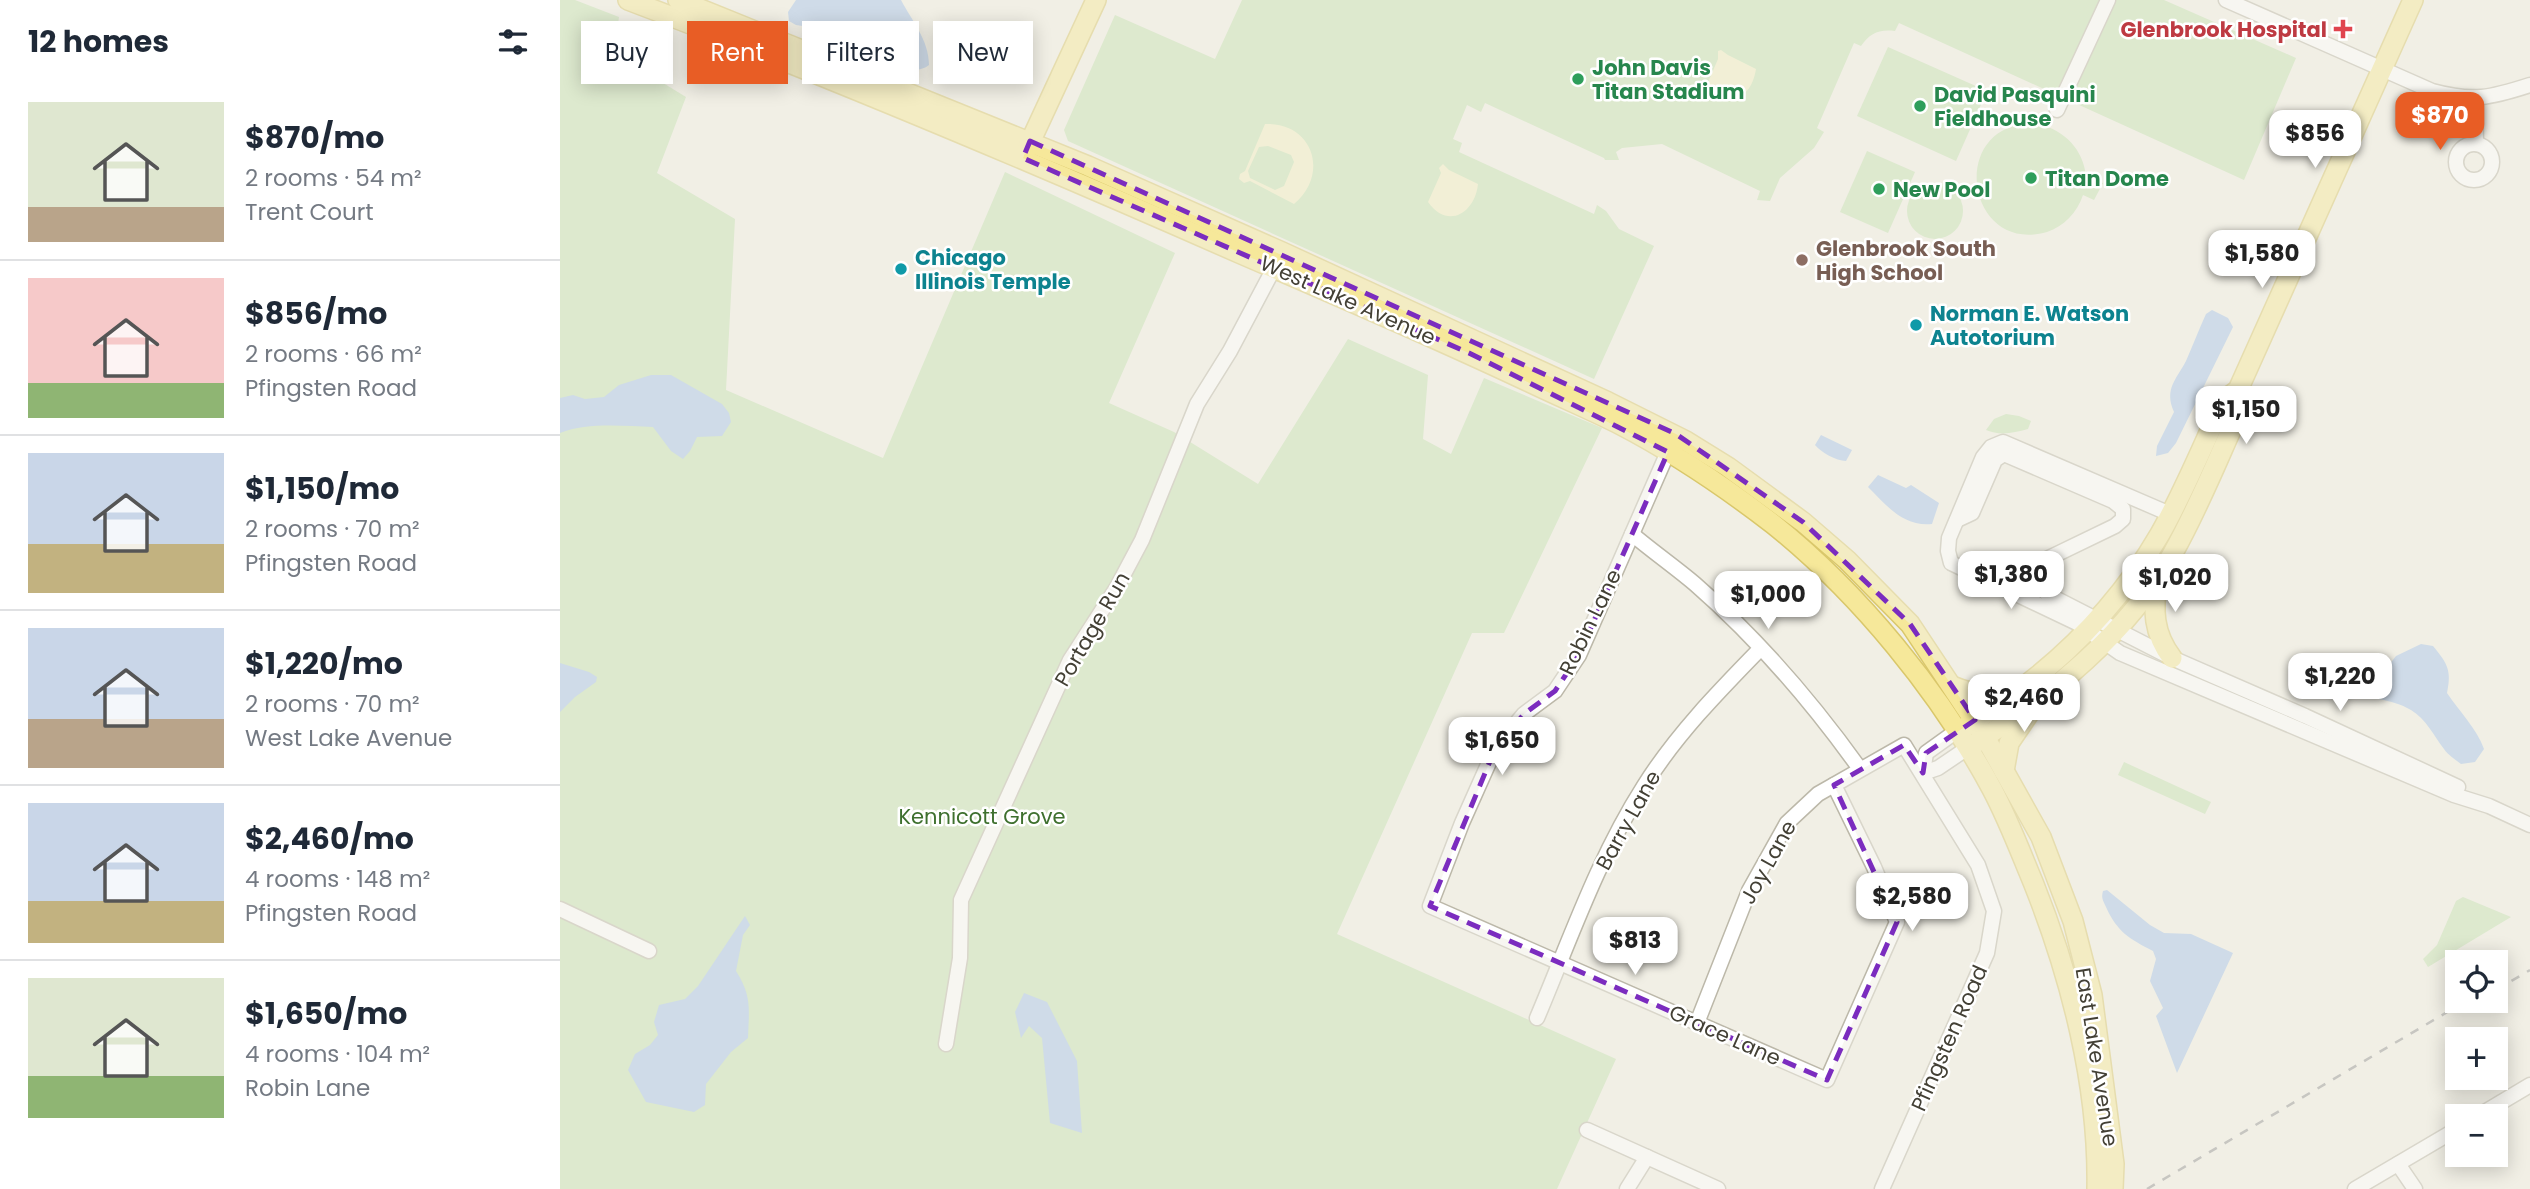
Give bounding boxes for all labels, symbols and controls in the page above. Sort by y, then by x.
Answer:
place label: Glenbrook Hospital [2120,15,2327,44]
marker: Glenbrook Hospital [2333,19,2353,39]
text: 12 homes [28,20,169,63]
chip: Buy [581,21,673,84]
chip: Rent [687,21,788,84]
chip: Filters [802,21,919,84]
chip: New [933,21,1033,84]
icon: filters [494,23,532,61]
place label: John Davis Titan Stadium [1592,53,1745,106]
marker: John Davis Titan Stadium [1570,71,1586,87]
place label: David Pasquini Fieldhouse [1934,80,2096,133]
pin: $870 [2399,92,2481,152]
marker: David Pasquini Fieldhouse [1912,98,1928,114]
text: $870 [2411,99,2469,131]
pin: $856 [2274,110,2356,170]
text: $870/mo [245,116,384,159]
text: $856 [2285,117,2345,149]
icon: home [84,130,168,214]
text: 2 rooms · 54 m² [245,162,422,194]
place label: Titan Dome [2045,164,2169,193]
marker: Titan Dome [2023,170,2039,186]
place label: New Pool [1893,175,1990,204]
marker: New Pool [1871,181,1887,197]
text: Trent Court [245,196,374,228]
pin: $1,580 [2205,230,2319,290]
place label: Glenbrook South High School [1816,234,1996,287]
text: $1,580 [2224,237,2300,269]
place label: Chicago Illinois Temple [915,243,1071,296]
street label: West Lake Avenue [1256,248,1440,352]
marker: Glenbrook South High School [1794,252,1810,268]
marker: Chicago Illinois Temple [893,261,909,277]
text: $856/mo [245,292,387,335]
place label: Norman E. Watson Autotorium [1930,299,2129,352]
icon: home [84,306,168,390]
marker: Norman E. Watson Autotorium [1908,317,1924,333]
text: 2 rooms · 66 m² [245,338,422,370]
text: Pfingsten Road [245,372,417,404]
pin: $1,150 [2189,386,2303,446]
text: $1,150 [2212,393,2280,425]
text: $1,150/mo [245,467,399,510]
icon: home [84,481,168,565]
text: 2 rooms · 70 m² [245,513,420,545]
text: Pfingsten Road [245,547,417,579]
pin: $1,380 [1954,552,2068,611]
pin: $1,020 [2118,554,2232,614]
text: $1,380 [1974,558,2048,590]
text: $1,020 [2138,561,2212,593]
street label: Robin Lane [1552,564,1628,680]
street label: Portage Run [1048,566,1136,692]
pin: $1,000 [1711,572,1825,631]
text: $1,000 [1730,578,1806,610]
text: $1,220/mo [245,642,403,685]
pin: $1,220 [2283,654,2397,713]
icon: home [84,656,168,740]
text: $1,220 [2304,660,2376,692]
pin: $2,460 [1967,674,2081,734]
text: $2,460 [1984,681,2064,713]
text: 2 rooms · 70 m² [245,688,420,720]
pin: $1,650 [1445,718,1559,777]
text: West Lake Avenue [245,722,452,754]
text: $1,650 [1465,724,1539,756]
street label: Barry Lane [1589,765,1667,875]
park label: Kennicott Grove [898,802,1066,831]
street label: Joy Lane [1733,815,1803,909]
text: $2,460/mo [245,817,414,860]
icon: home [84,831,168,915]
text: 4 rooms · 148 m² [245,863,430,895]
pin: $2,580 [1855,874,1969,933]
text: $2,580 [1872,880,1952,912]
text: Pfingsten Road [245,897,417,929]
pin: $813 [1594,918,1676,977]
text: $813 [1609,924,1661,956]
map controls [2445,950,2508,1167]
button: locate [2445,950,2508,1013]
street label: Pfingsten Road [1904,960,1994,1116]
street label: East Lake Avenue [2069,965,2125,1149]
text: $1,650/mo [245,992,407,1035]
street label: Grace Lane [1665,997,1785,1073]
icon: home [84,1006,168,1090]
button: + [2445,1027,2508,1090]
text: 4 rooms · 104 m² [245,1038,430,1070]
text: Robin Lane [245,1072,370,1104]
button: − [2445,1104,2508,1167]

